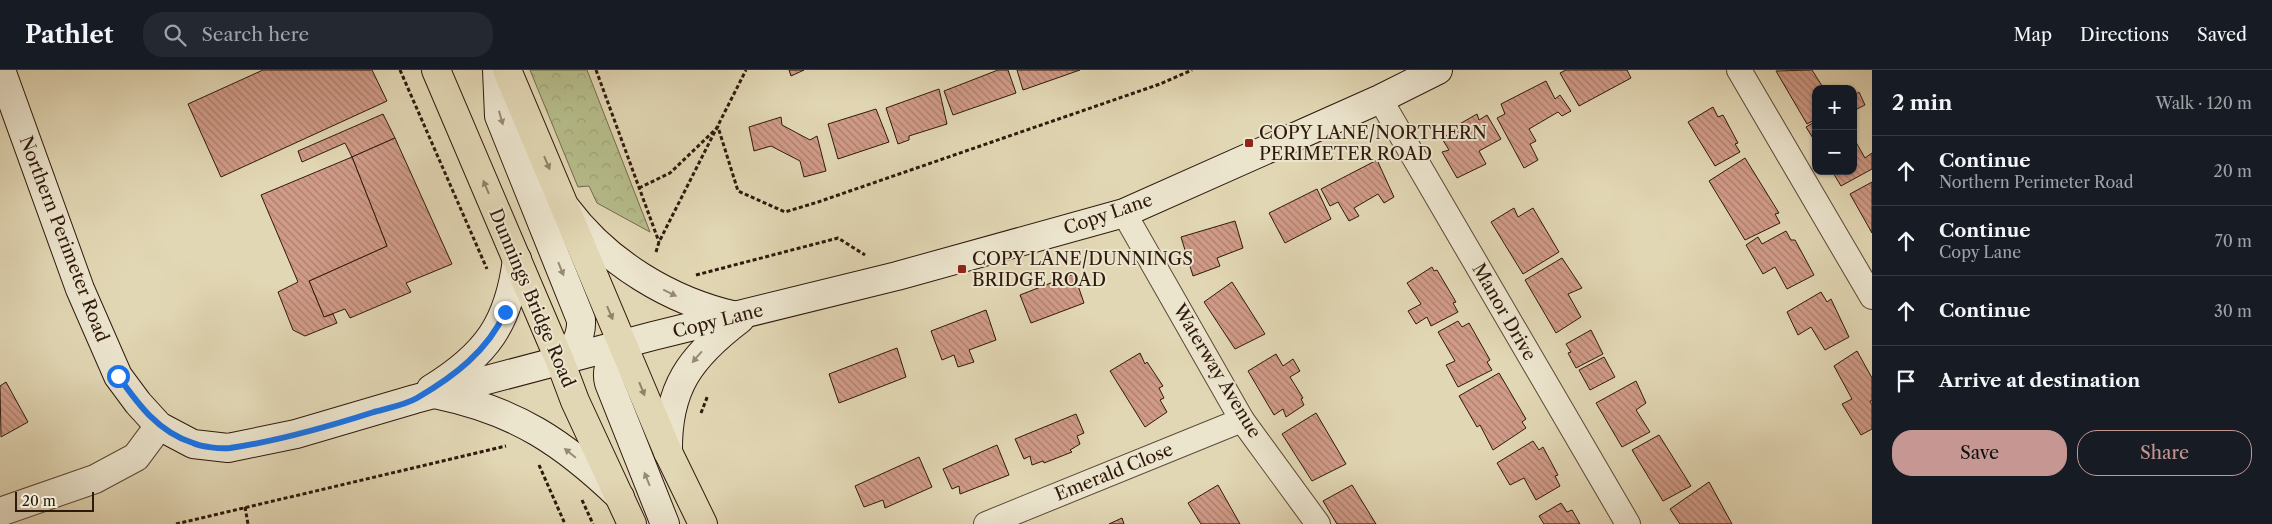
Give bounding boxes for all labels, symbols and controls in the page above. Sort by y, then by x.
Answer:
search box [143,12,493,57]
text: Pathlet [25,20,113,49]
icon: search [161,21,189,49]
text: Search here [201,23,309,46]
text: Map [2013,24,2052,46]
text: Directions [2080,24,2169,46]
text: Saved [2197,24,2247,46]
map controls [1812,85,1857,175]
button: + [1812,85,1857,130]
text: 2 min [1892,90,1952,115]
text: Walk · 120 m [2156,93,2252,113]
one-way arrow [497,111,505,126]
place label: COPY LANE/NORTHERN PERIMETER ROAD [1259,122,1487,165]
button: − [1812,130,1857,175]
street label: Northern Perimeter Road [15,133,113,345]
marker: COPY LANE/NORTHERN PERIMETER ROAD [1243,137,1255,149]
text: Continue [1939,149,2031,172]
one-way arrow [543,156,551,170]
icon: ahead [1892,157,1920,185]
text: 20 m [2213,161,2252,181]
text: Northern Perimeter Road [1939,172,2133,192]
one-way arrow [482,179,490,194]
street label: Copy Lane [1061,189,1155,239]
street label: Dunnings Bridge Road [484,205,580,391]
text: Continue [1939,219,2031,242]
icon: ahead [1892,227,1920,255]
text: 70 m [2215,231,2252,251]
text: Copy Lane [1939,242,2021,262]
place label: COPY LANE/DUNNINGS BRIDGE ROAD [972,248,1193,291]
street label: Manor Drive [1467,259,1541,365]
one-way arrow [558,262,566,276]
marker: COPY LANE/DUNNINGS BRIDGE ROAD [956,263,968,275]
one-way arrow [663,289,677,297]
icon: ahead [1892,297,1920,325]
street label: Copy Lane [670,299,766,343]
street label: Waterway Avenue [1168,299,1266,442]
text: Continue [1939,299,2031,322]
route end [494,301,517,324]
text: 30 m [2214,301,2252,321]
one-way arrow [607,306,615,320]
one-way arrow [692,350,703,363]
route start [107,365,130,388]
icon: arrive [1892,367,1920,395]
text: Arrive at destination [1939,369,2140,392]
one-way arrow [639,382,647,397]
button: Save [1892,430,2067,476]
button: Share [2077,430,2252,476]
street label: Emerald Close [1052,438,1176,506]
one-way arrow [564,447,577,458]
one-way arrow [642,472,650,486]
scale bar [15,489,94,512]
text: 20 m [22,492,56,510]

